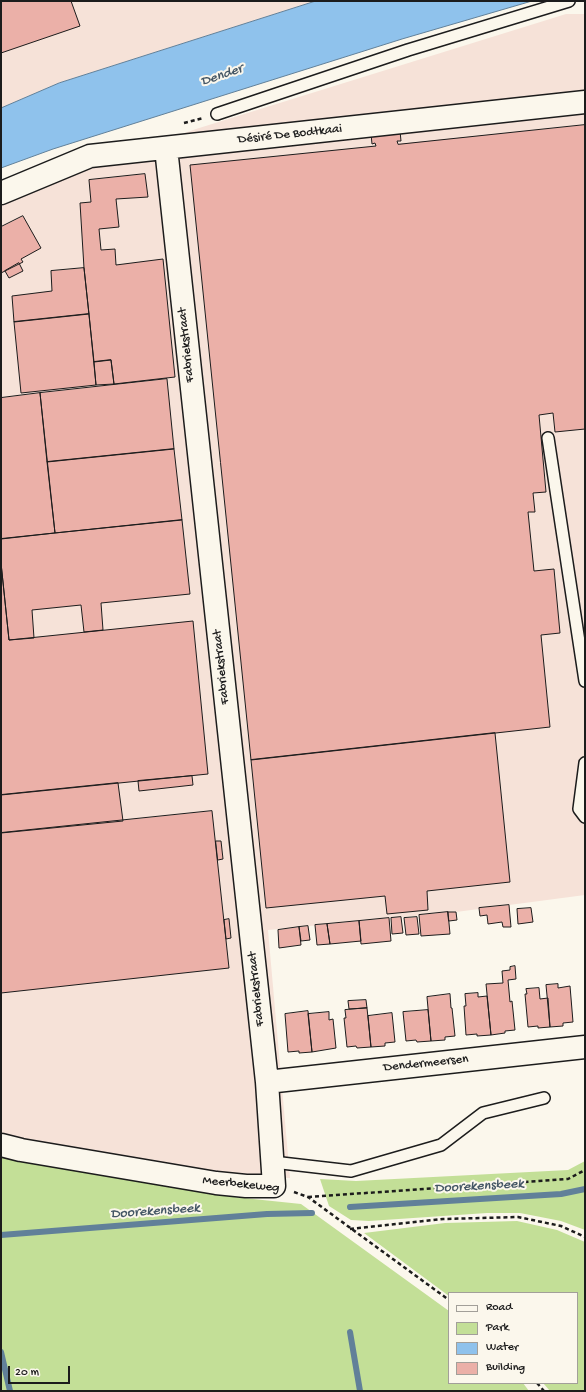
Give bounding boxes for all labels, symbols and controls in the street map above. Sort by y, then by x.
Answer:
water label: Dender [199,61,245,91]
street label: Désiré De Bodtkaai [237,122,343,148]
street label: Fabriekstraat [175,307,199,383]
street label: Fabriekstraat [210,629,234,705]
street label: Fabriekstraat [245,951,269,1027]
street label: Dendermeersen [383,1052,469,1076]
street label: Meerbekeweg [202,1173,280,1197]
water label: Doorekensbeek [434,1176,524,1198]
water label: Doorekensbeek [110,1201,200,1223]
legend [448,1292,578,1384]
text: Road [486,1301,512,1315]
text: Park [486,1321,509,1335]
text: Water [486,1341,518,1355]
scale bar [10,1358,72,1384]
text: Building [486,1361,525,1375]
text: 20 m [15,1366,39,1380]

